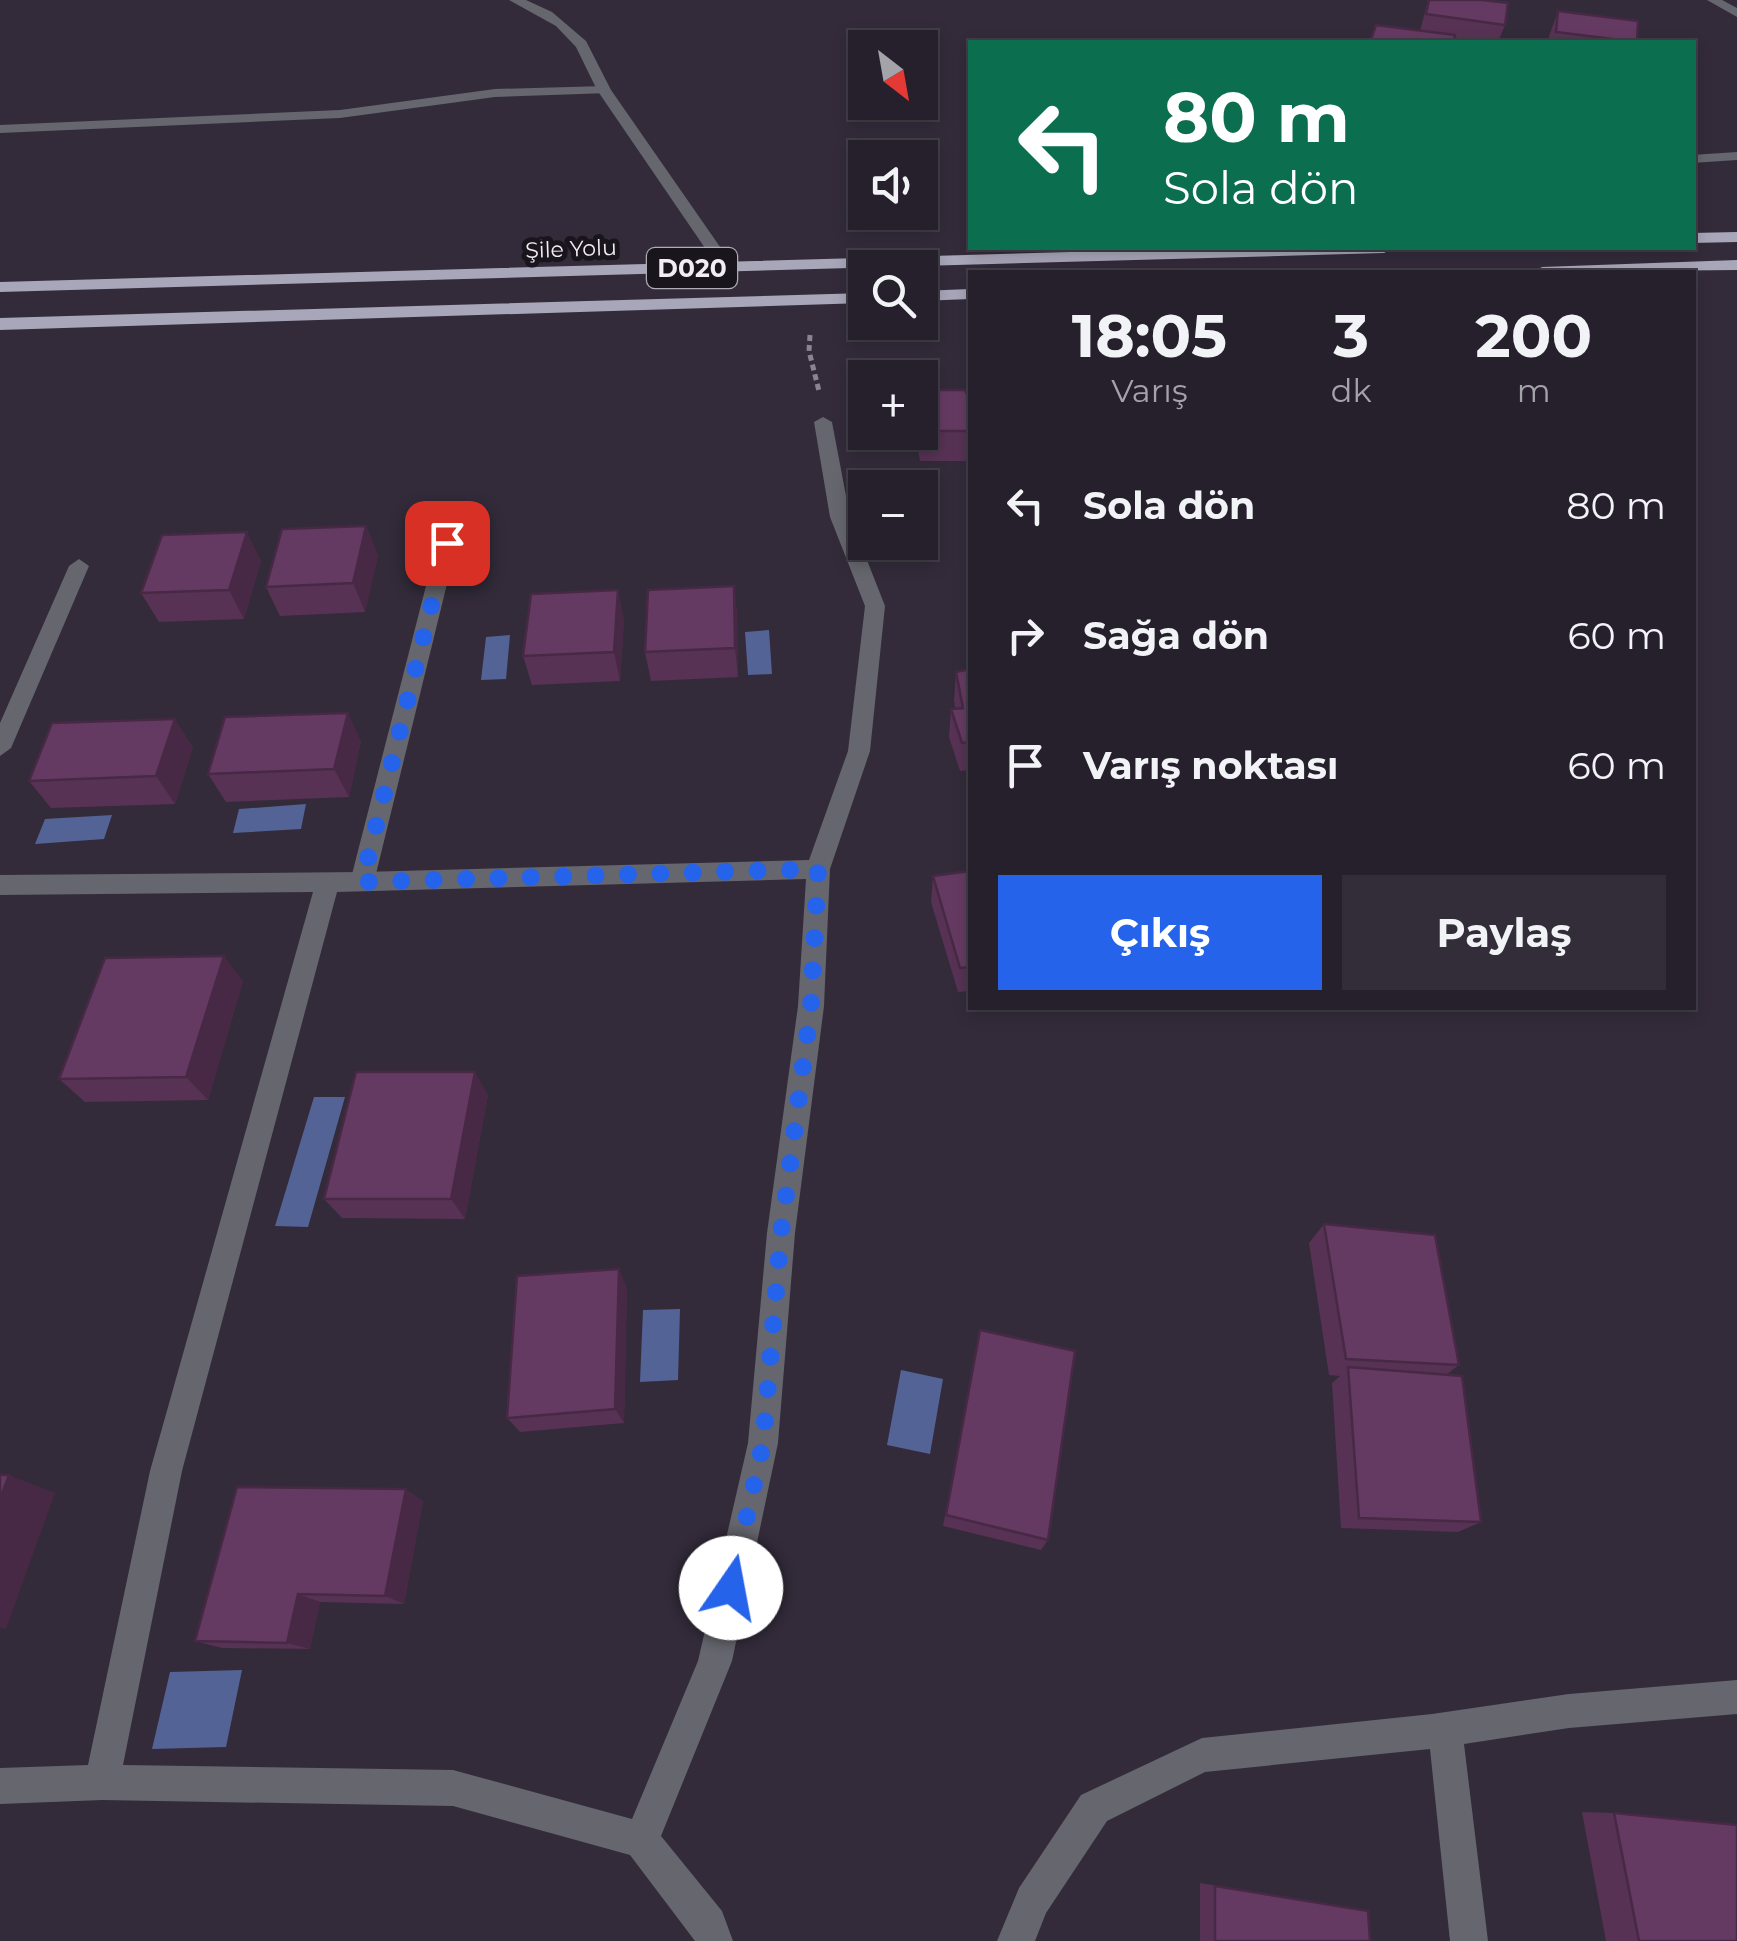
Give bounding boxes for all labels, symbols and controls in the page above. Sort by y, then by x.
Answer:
north arrow [848,30,938,120]
map controls [848,30,938,560]
text: 80 m [1163,74,1350,160]
icon: left [998,80,1128,210]
button: sound [848,140,938,230]
text: Sola dön [1163,160,1358,215]
street label: Şile Yolu [525,234,617,264]
road number: D020 [647,248,737,288]
button: search [848,250,938,340]
text: 18:05 [1072,299,1227,372]
text: 3 [1333,299,1369,372]
text: 200 [1475,299,1592,372]
button: + [848,360,938,450]
text: Varış [1111,371,1188,410]
text: dk [1331,371,1372,410]
text: m [1517,371,1551,410]
button: − [848,470,938,560]
icon: left [998,478,1053,533]
text: Sola dön [1083,482,1255,529]
text: 80 m [1566,482,1666,529]
pin [405,501,490,586]
icon: arrive [420,516,475,571]
icon: right [998,608,1053,663]
text: Sağa dön [1083,612,1269,659]
text: 60 m [1567,612,1666,659]
icon: arrive [998,738,1053,793]
text: Varış noktası [1083,742,1338,789]
text: 60 m [1567,742,1666,789]
button: Çıkış [998,875,1322,990]
button: Paylaş [1342,875,1666,990]
position arrow [679,1536,783,1640]

